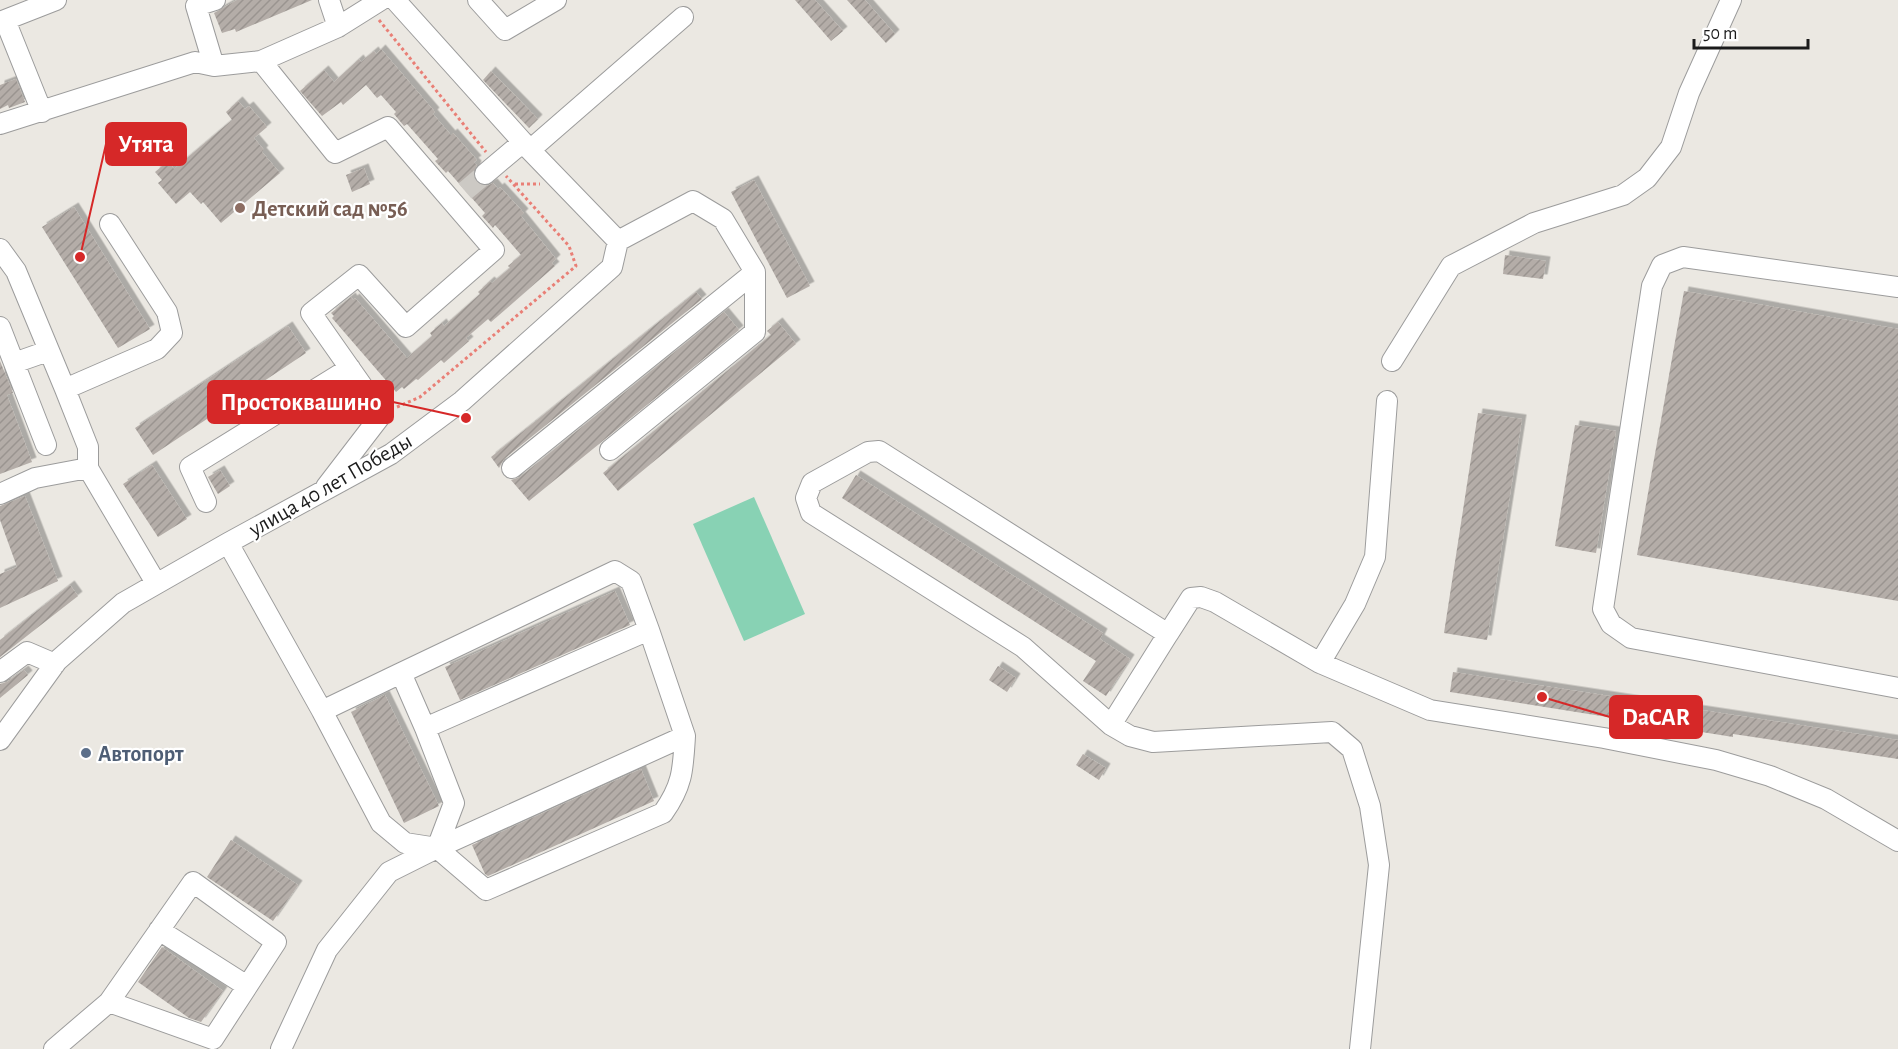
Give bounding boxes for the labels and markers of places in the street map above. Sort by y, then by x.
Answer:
callout: Утята [106,123,186,165]
place label: Детский сад №56 [252,198,408,220]
marker: Детский сад №56 [233,201,247,215]
callout: Простоквашино [208,381,393,423]
callout: DaCAR [1610,696,1702,738]
place label: Автопорт [98,743,184,765]
marker: Автопорт [79,746,93,760]

